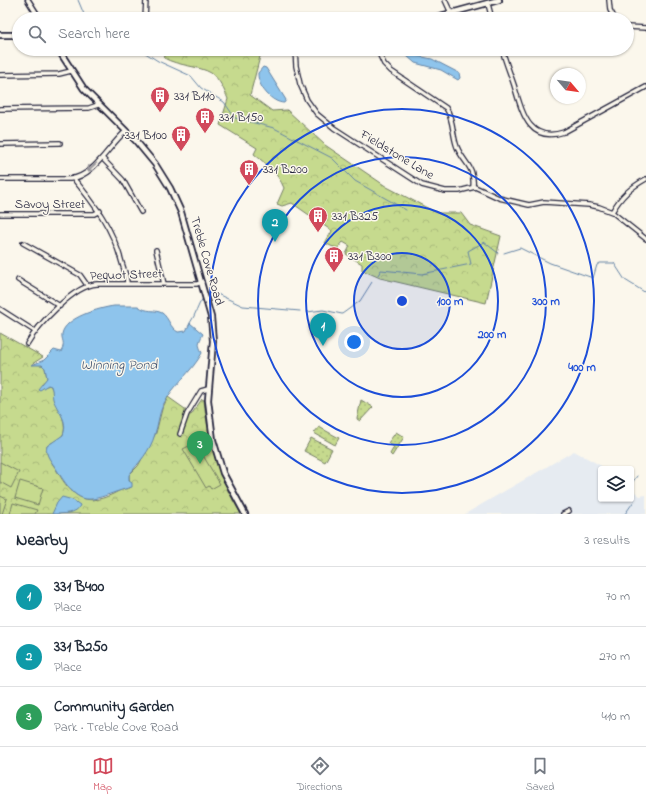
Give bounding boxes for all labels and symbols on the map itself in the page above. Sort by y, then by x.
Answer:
north arrow [550,68,586,104]
building icon: 331 B110 [149,85,171,113]
place label: 331 B110 [174,87,215,106]
building icon: 331 B150 [194,106,216,134]
place label: 331 B150 [219,108,263,127]
building icon: 331 B100 [170,124,192,152]
street label: Fieldstone Lane [356,125,438,185]
place label: 331 B100 [125,126,167,145]
building icon: 331 B200 [238,158,260,186]
place label: 331 B200 [263,160,308,179]
one-way arrow [86,163,97,172]
street label: Savoy Street [15,195,86,215]
building icon: 331 B325 [307,205,329,233]
place label: 331 B325 [332,207,379,226]
pin: 2 [262,209,288,242]
street label: Treble Cove Road [185,214,229,308]
building icon: 331 B300 [323,245,345,273]
place label: 331 B300 [348,247,392,266]
street label: Pequot Street [89,264,163,286]
text: 100 m [437,293,464,311]
text: 300 m [531,293,561,311]
centre of rings [395,294,409,308]
pin: 1 [310,313,336,346]
text: 200 m [477,326,507,344]
your location [344,332,364,352]
water label: Winning Pond [81,355,158,376]
text: 400 m [567,359,596,377]
pin: 3 [187,431,213,464]

